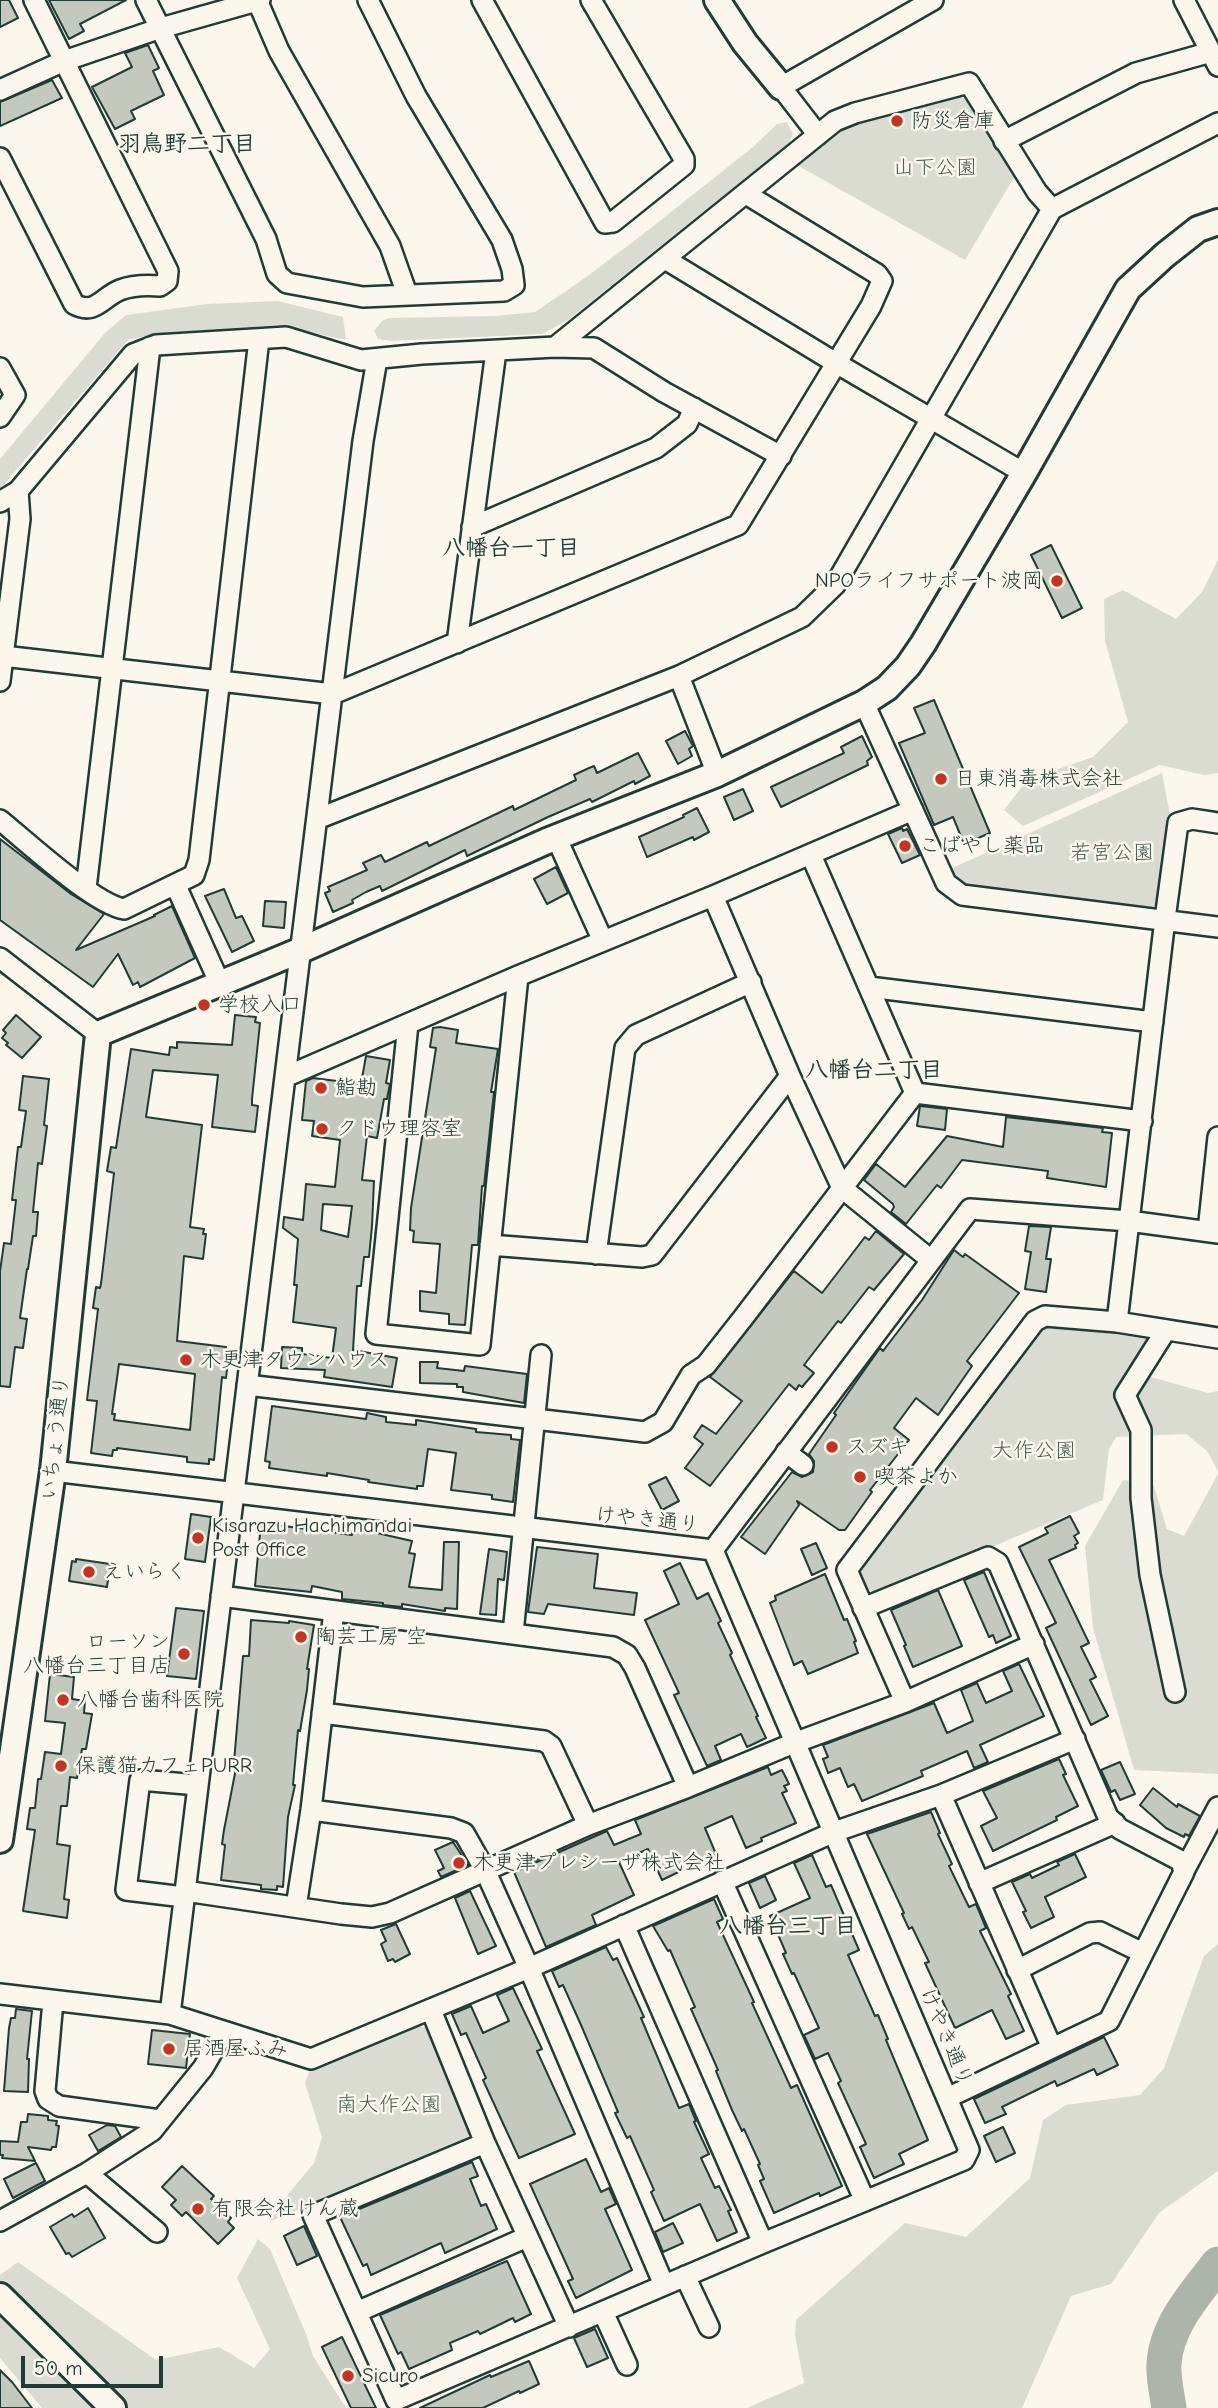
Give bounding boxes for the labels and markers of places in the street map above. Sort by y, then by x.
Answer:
place label: 防災倉庫 [911,108,995,134]
marker: 防災倉庫 [889,113,905,129]
place label: NPOライフサポート波岡 [815,568,1043,594]
marker: NPOライフサポート波岡 [1049,573,1065,589]
place label: 日東消毒株式会社 [955,766,1123,792]
marker: 日東消毒株式会社 [933,771,949,787]
place label: こばやし薬品 [919,833,1045,859]
marker: こばやし薬品 [897,838,913,854]
place label: 学校入口 [218,992,302,1018]
marker: 学校入口 [196,997,212,1013]
place label: 鮨勘 [335,1075,377,1101]
marker: 鮨勘 [313,1080,329,1096]
place label: クドウ理容室 [336,1116,462,1142]
marker: クドウ理容室 [314,1121,330,1137]
place label: 木更津タウンハウス [200,1347,389,1373]
marker: 木更津タウンハウス [178,1352,194,1368]
place label: スズキ [846,1434,909,1460]
marker: スズキ [824,1439,840,1455]
place label: 喫茶よか [874,1464,958,1490]
marker: 喫茶よか [852,1469,868,1485]
place label: Kisarazu Hachimandai Post Office [212,1513,412,1563]
marker: Kisarazu Hachimandai Post Office [190,1530,206,1546]
place label: えいらく [103,1559,187,1585]
marker: えいらく [81,1564,97,1580]
place label: 陶芸工房 空 [315,1624,427,1650]
place label: ローソン 八幡台三丁目店 [23,1629,170,1679]
marker: 陶芸工房 空 [293,1629,309,1645]
marker: ローソン 八幡台三丁目店 [176,1646,192,1662]
place label: 八幡台歯科医院 [77,1687,224,1713]
marker: 八幡台歯科医院 [55,1692,71,1708]
place label: 保護猫カフェPURR [75,1753,252,1779]
marker: 保護猫カフェPURR [53,1758,69,1774]
place label: 木更津プレシーザ株式会社 [473,1850,725,1876]
marker: 木更津プレシーザ株式会社 [451,1855,467,1871]
place label: 居酒屋ふみ [183,2036,288,2062]
marker: 居酒屋ふみ [161,2041,177,2057]
place label: 有限会社けん蔵 [212,2196,359,2222]
marker: 有限会社けん蔵 [190,2201,206,2217]
place label: Sicuro [362,2363,418,2389]
marker: Sicuro [340,2368,356,2384]

